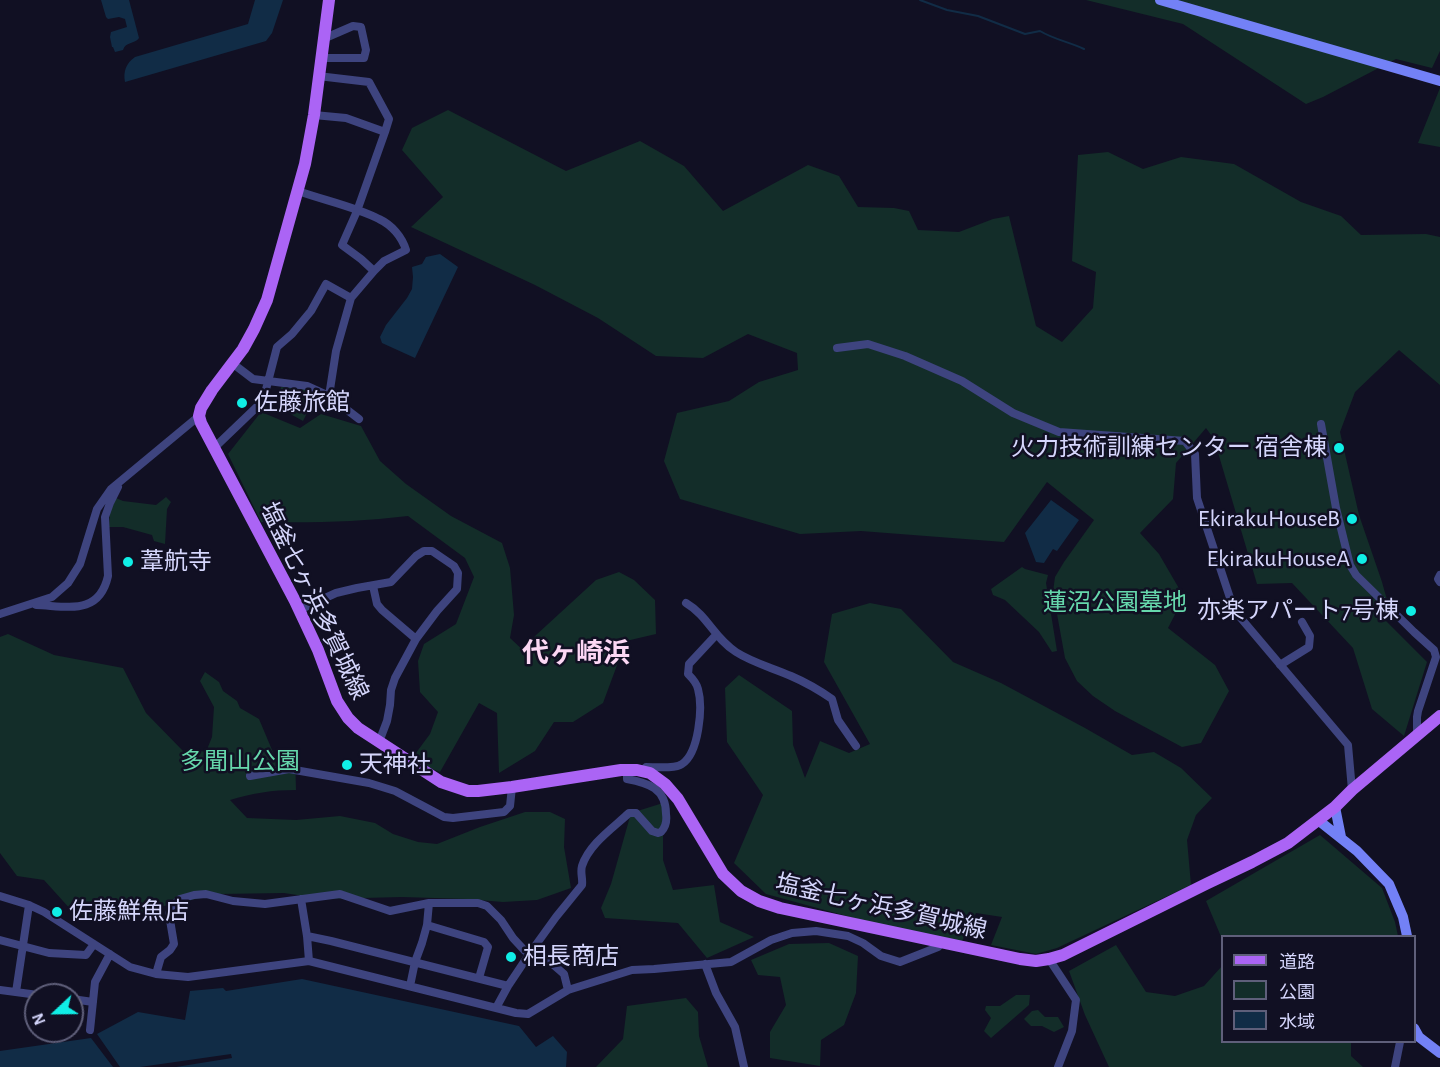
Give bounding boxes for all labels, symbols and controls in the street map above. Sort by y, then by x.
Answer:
place label: 佐藤旅館 [254,389,350,417]
marker: 佐藤旅館 [235,396,249,410]
place label: 火力技術訓練センター 宿舎棟 [1011,434,1327,462]
marker: 火力技術訓練センター 宿舎棟 [1332,441,1346,455]
street label: 塩釜七ヶ浜多賀城線 [254,498,374,704]
place label: EkirakuHouseB [1198,505,1340,533]
marker: EkirakuHouseB [1345,512,1359,526]
place label: EkirakuHouseA [1207,545,1350,573]
place label: 葦航寺 [140,548,212,576]
marker: EkirakuHouseA [1355,552,1369,566]
marker: 葦航寺 [121,555,135,569]
park label: 蓮沼公園墓地 [1043,589,1187,617]
place label: 亦楽アパート7号棟 [1197,597,1399,625]
marker: 亦楽アパート7号棟 [1404,604,1418,618]
district label: 代ヶ崎浜 [522,638,630,670]
park label: 多聞山公園 [180,748,300,776]
place label: 天神社 [359,751,431,779]
marker: 天神社 [340,758,354,772]
street label: 塩釜七ヶ浜多賀城線 [773,869,989,945]
place label: 佐藤鮮魚店 [69,898,189,926]
marker: 佐藤鮮魚店 [50,905,64,919]
legend [1221,935,1416,1043]
place label: 相長商店 [523,943,619,971]
marker: 相長商店 [504,950,518,964]
text: 道路 [1279,954,1315,972]
north arrow [24,983,84,1043]
text: 公園 [1279,984,1315,1002]
text: N [30,1011,49,1027]
text: 水域 [1279,1014,1315,1032]

